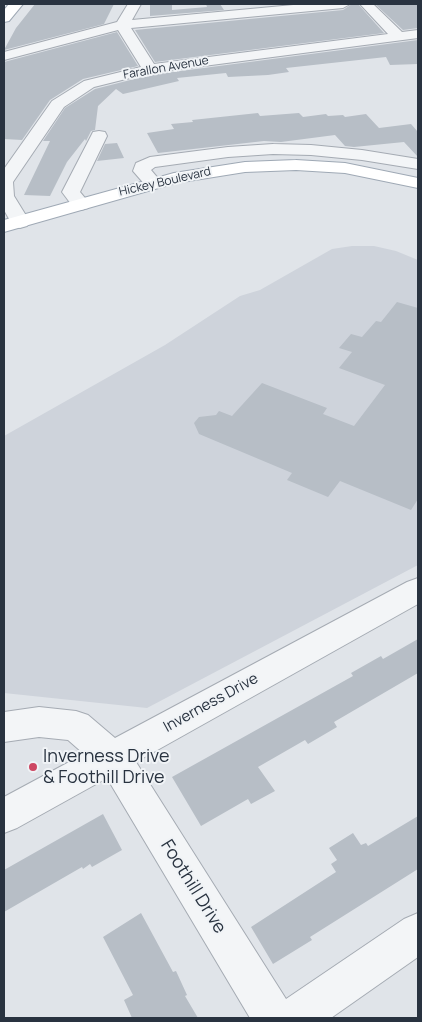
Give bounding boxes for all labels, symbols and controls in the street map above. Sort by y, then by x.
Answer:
street label: Farallon Avenue [122,53,210,83]
street label: Hickey Boulevard [118,164,212,200]
street label: Inverness Drive [161,670,261,736]
place label: Inverness Drive & Foothill Drive [43,746,169,789]
marker: Inverness Drive & Foothill Drive [27,761,39,773]
street label: Foothill Drive [156,836,230,938]

